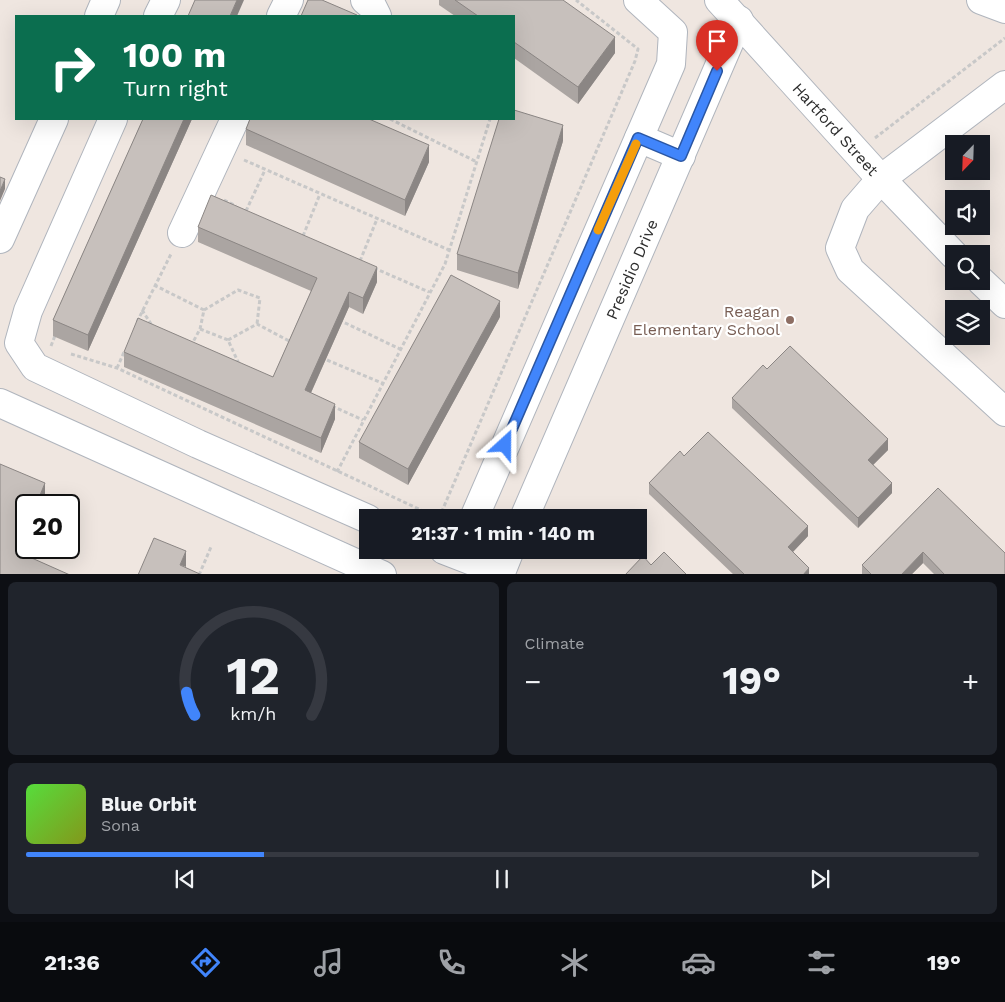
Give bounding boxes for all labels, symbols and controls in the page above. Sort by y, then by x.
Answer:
pin [696,20,738,71]
icon: arrive [703,27,731,55]
text: 100 m [123,34,226,76]
icon: right [40,35,105,100]
text: Turn right [123,76,228,101]
street label: Hartford Street [789,79,883,180]
north arrow [945,135,990,180]
map controls [945,135,990,345]
button: sound [945,190,990,235]
street label: Presidio Drive [601,216,661,322]
button: search [945,245,990,290]
button: layers [945,300,990,345]
place label: Reagan Elementary School [633,302,780,339]
marker: Reagan Elementary School [784,314,796,326]
position arrow [478,418,530,470]
speed limit sign: 20 [15,494,80,559]
text: 21:37 · 1 min · 140 m [411,522,595,545]
text: Climate [525,634,585,653]
text: 12 [227,646,280,707]
text: 19° [722,659,781,703]
text: − [525,665,541,698]
text: + [962,665,979,698]
text: km/h [230,703,276,724]
text: Blue Orbit [101,793,196,816]
text: Sona [101,816,140,835]
icon: previous [171,865,199,893]
icon: pause [488,865,516,893]
icon: next [806,865,834,893]
icon: directions [188,945,223,980]
icon: music [311,945,346,980]
icon: phone [434,945,469,980]
icon: climate [557,945,592,980]
icon: car [681,945,716,980]
icon: filters [804,945,839,980]
text: 21:36 [44,950,100,975]
text: 19° [927,950,961,975]

